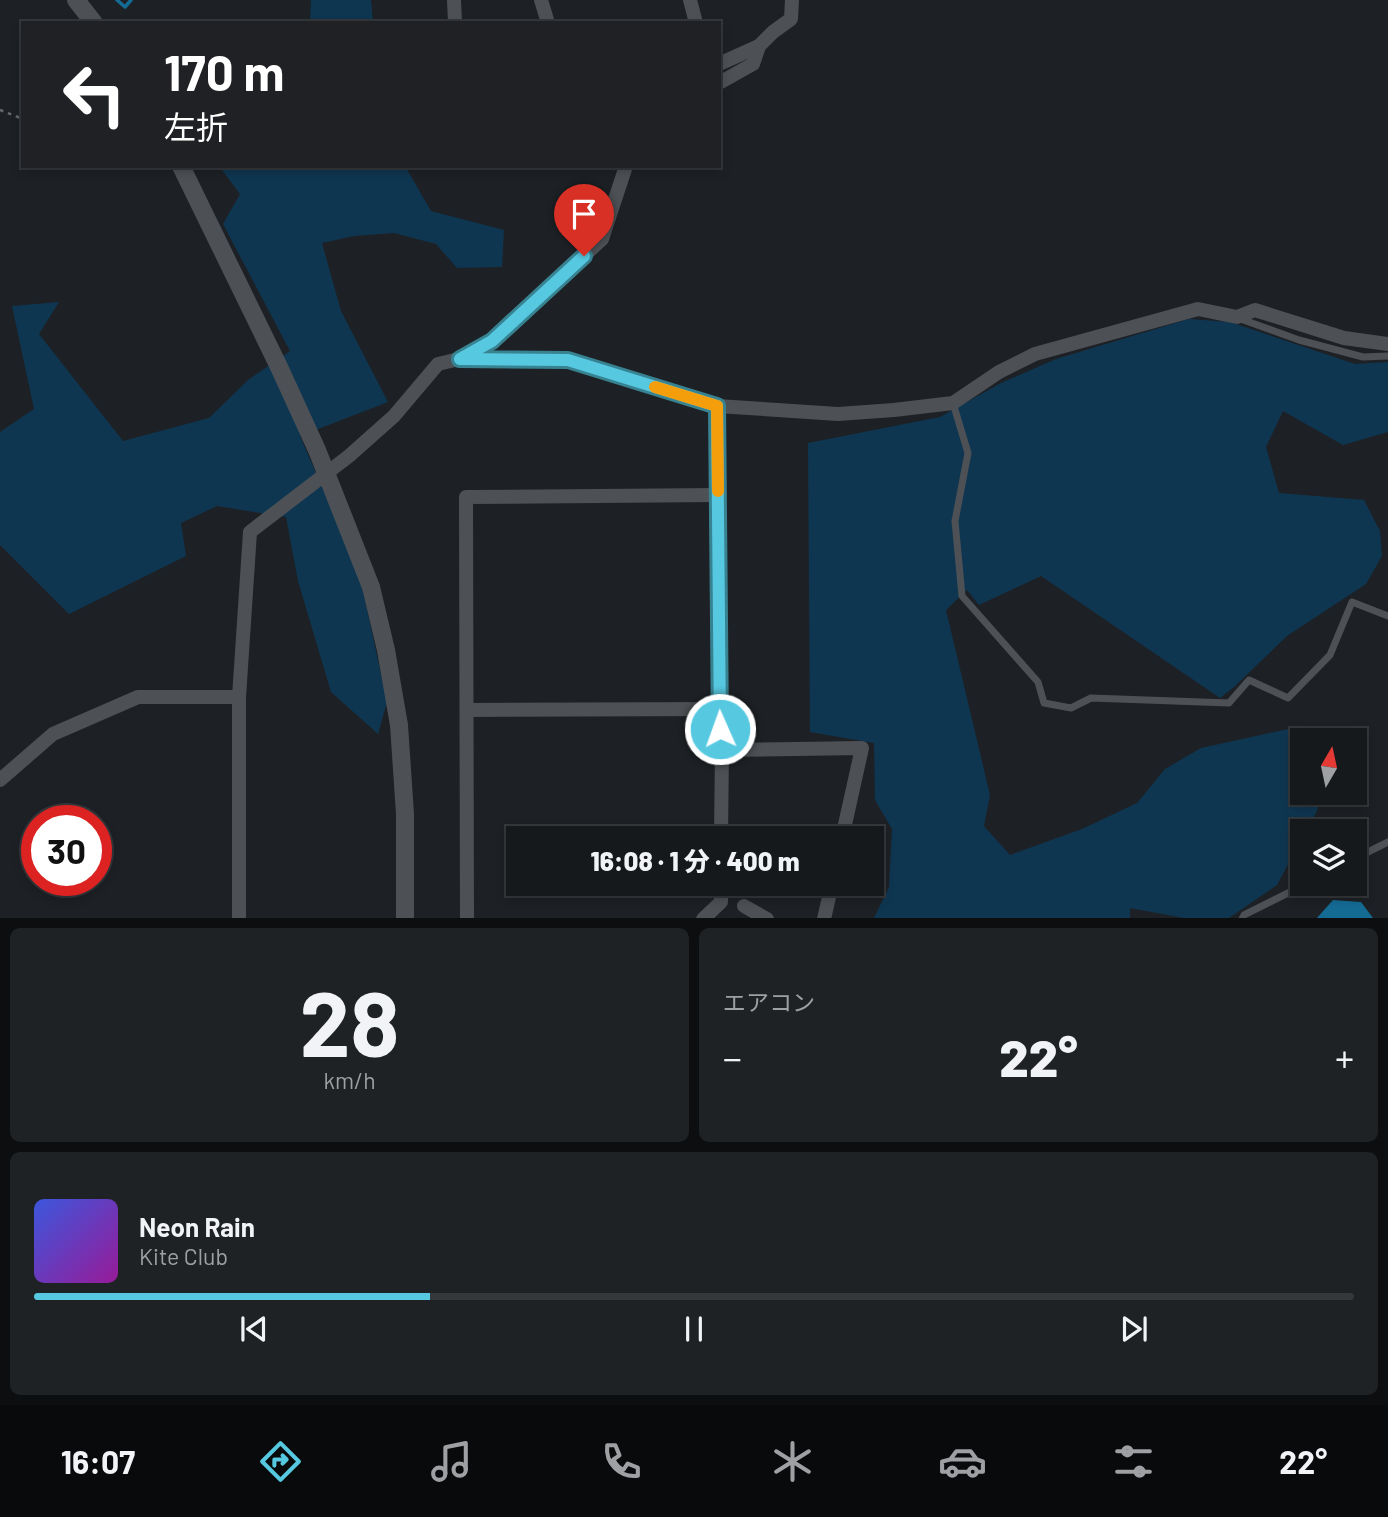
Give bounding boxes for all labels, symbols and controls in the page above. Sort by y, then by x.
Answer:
text: 170 m [164,42,284,101]
icon: left [49,49,140,140]
text: 左折 [164,107,228,145]
pin [554,184,614,256]
icon: arrive [565,195,603,233]
position arrow [683,692,757,766]
north arrow [1290,728,1367,805]
map controls [1290,728,1367,896]
speed limit sign: 30 [21,805,112,896]
button: layers [1290,819,1367,896]
text: 16:08 · 1 分 · 400 m [590,845,800,876]
text: 28 [299,966,400,1075]
text: エアコン [723,988,815,1016]
text: 22° [999,1025,1078,1087]
text: − [723,1034,742,1080]
text: + [1335,1034,1354,1080]
text: km/h [323,1066,376,1094]
text: Neon Rain [139,1211,255,1242]
text: Kite Club [139,1242,228,1270]
icon: previous [235,1310,273,1348]
icon: pause [675,1310,713,1348]
icon: next [1115,1310,1153,1348]
icon: directions [256,1437,305,1486]
icon: music [427,1437,476,1486]
icon: phone [597,1437,646,1486]
icon: climate [768,1437,817,1486]
icon: car [938,1437,987,1486]
icon: filters [1109,1437,1158,1486]
text: 16:07 [61,1442,135,1480]
text: 22° [1279,1442,1327,1480]

